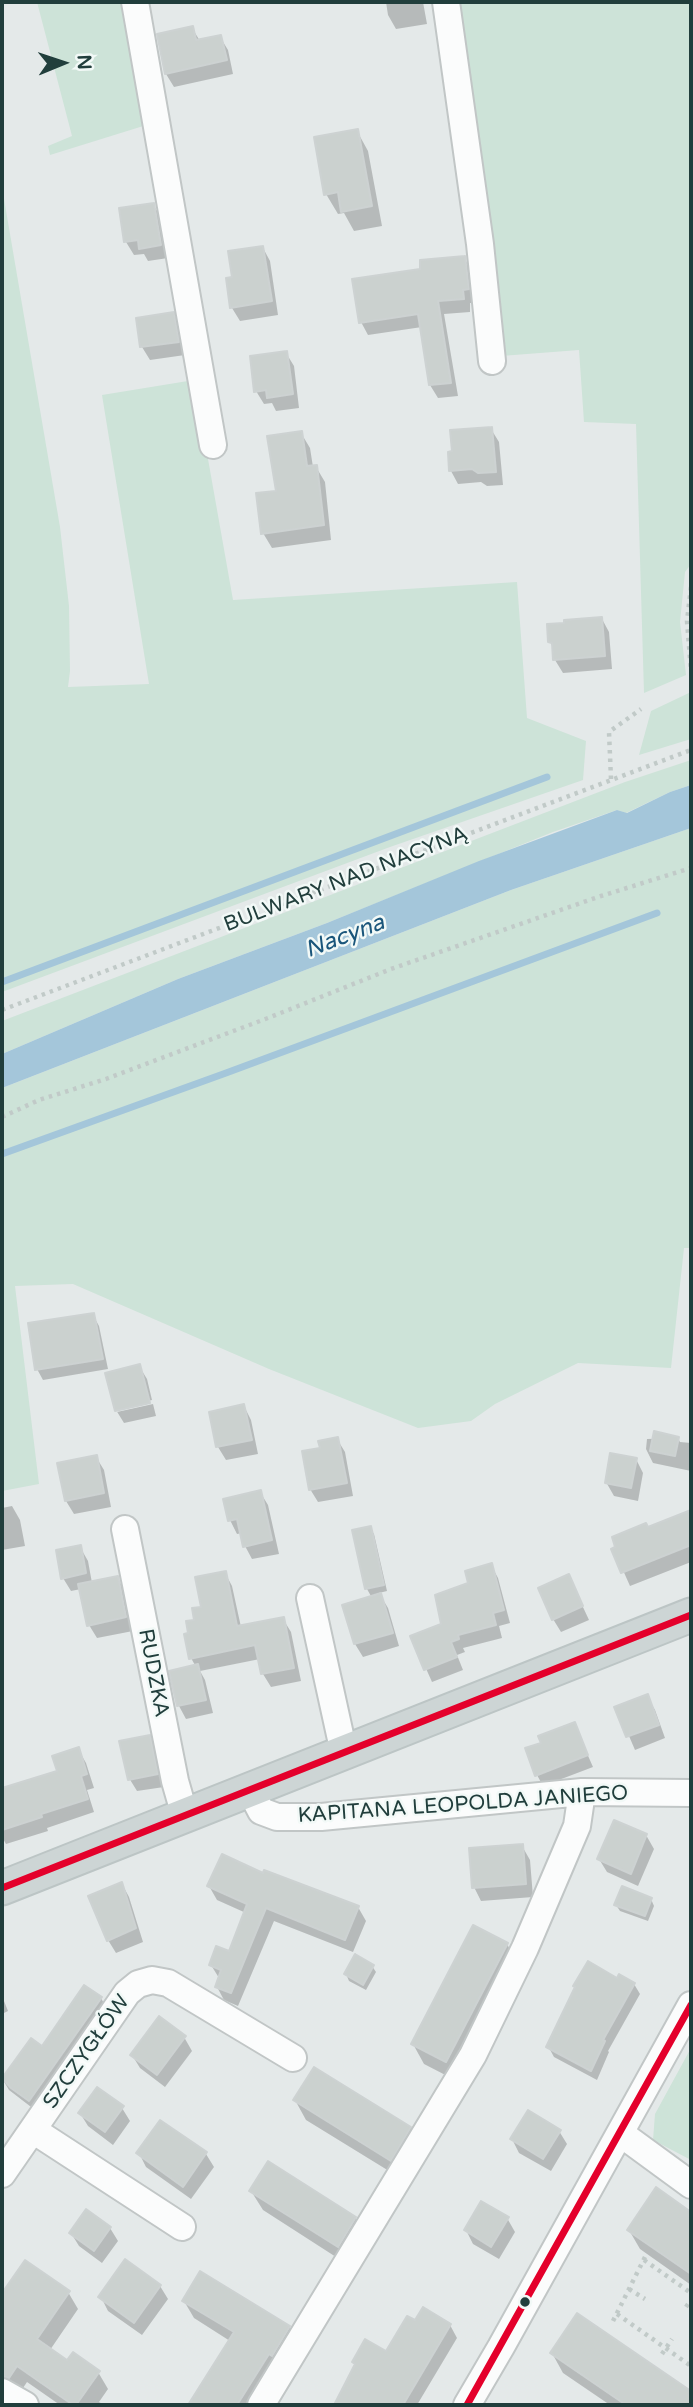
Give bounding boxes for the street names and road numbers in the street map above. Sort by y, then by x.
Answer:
street label: BULWARY NAD NACYNĄ [221,822,471,938]
street label: RUDZKA [132,1627,174,1719]
street label: KAPITANA LEOPOLDA JANIEGO [297,1781,629,1829]
street label: SZCZYGŁÓW [38,1990,136,2114]

